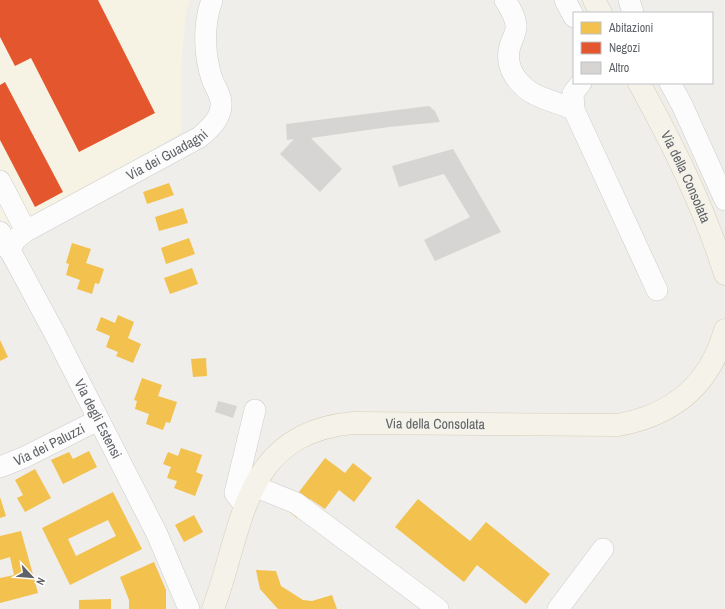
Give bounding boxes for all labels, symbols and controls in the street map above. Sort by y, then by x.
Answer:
legend [573,12,713,84]
text: Abitazioni [608,20,653,36]
text: Negozi [609,40,640,56]
text: Altro [608,60,629,76]
street label: Via dei Guadagni [123,125,211,184]
street label: Via della Consolata [657,128,715,226]
street label: Via degli Estensi [70,376,126,461]
street label: Via della Consolata [385,414,486,433]
street label: Via dei Paluzzi [11,419,88,470]
north arrow [12,557,52,597]
text: N [33,575,49,587]

